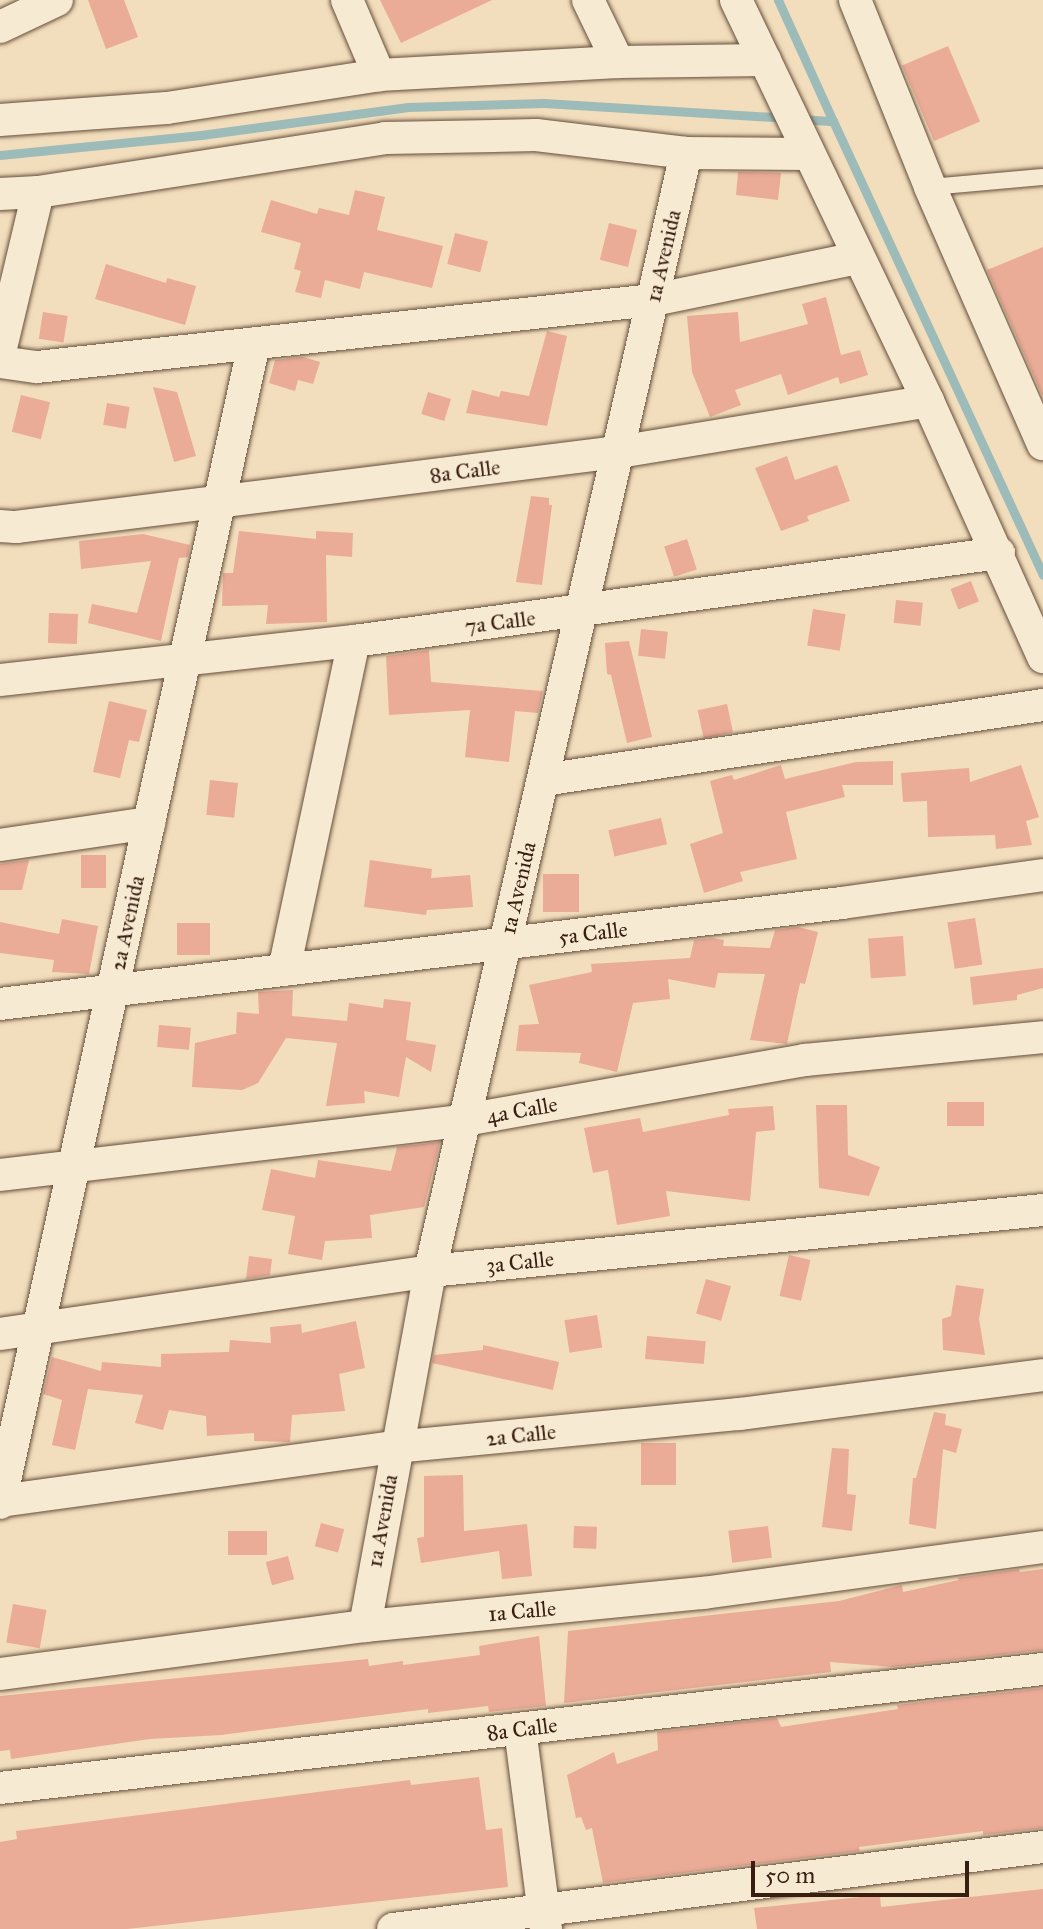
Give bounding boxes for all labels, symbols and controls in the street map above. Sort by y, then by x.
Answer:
street label: 1a Avenida [640,207,686,305]
street label: 8a Calle [428,454,502,488]
street label: 7a Calle [463,605,537,639]
street label: 1a Avenida [495,839,541,937]
street label: 2a Avenida [104,873,150,973]
street label: 5a Calle [557,916,629,950]
street label: 4a Calle [484,1091,560,1129]
street label: 3a Calle [485,1245,555,1279]
street label: 2a Calle [485,1418,557,1452]
street label: 1a Avenida [361,1472,403,1570]
street label: 1a Calle [487,1595,557,1627]
street label: 8a Calle [485,1712,559,1746]
scale bar [755,1845,973,1895]
text: 50 m [765,1860,815,1890]

